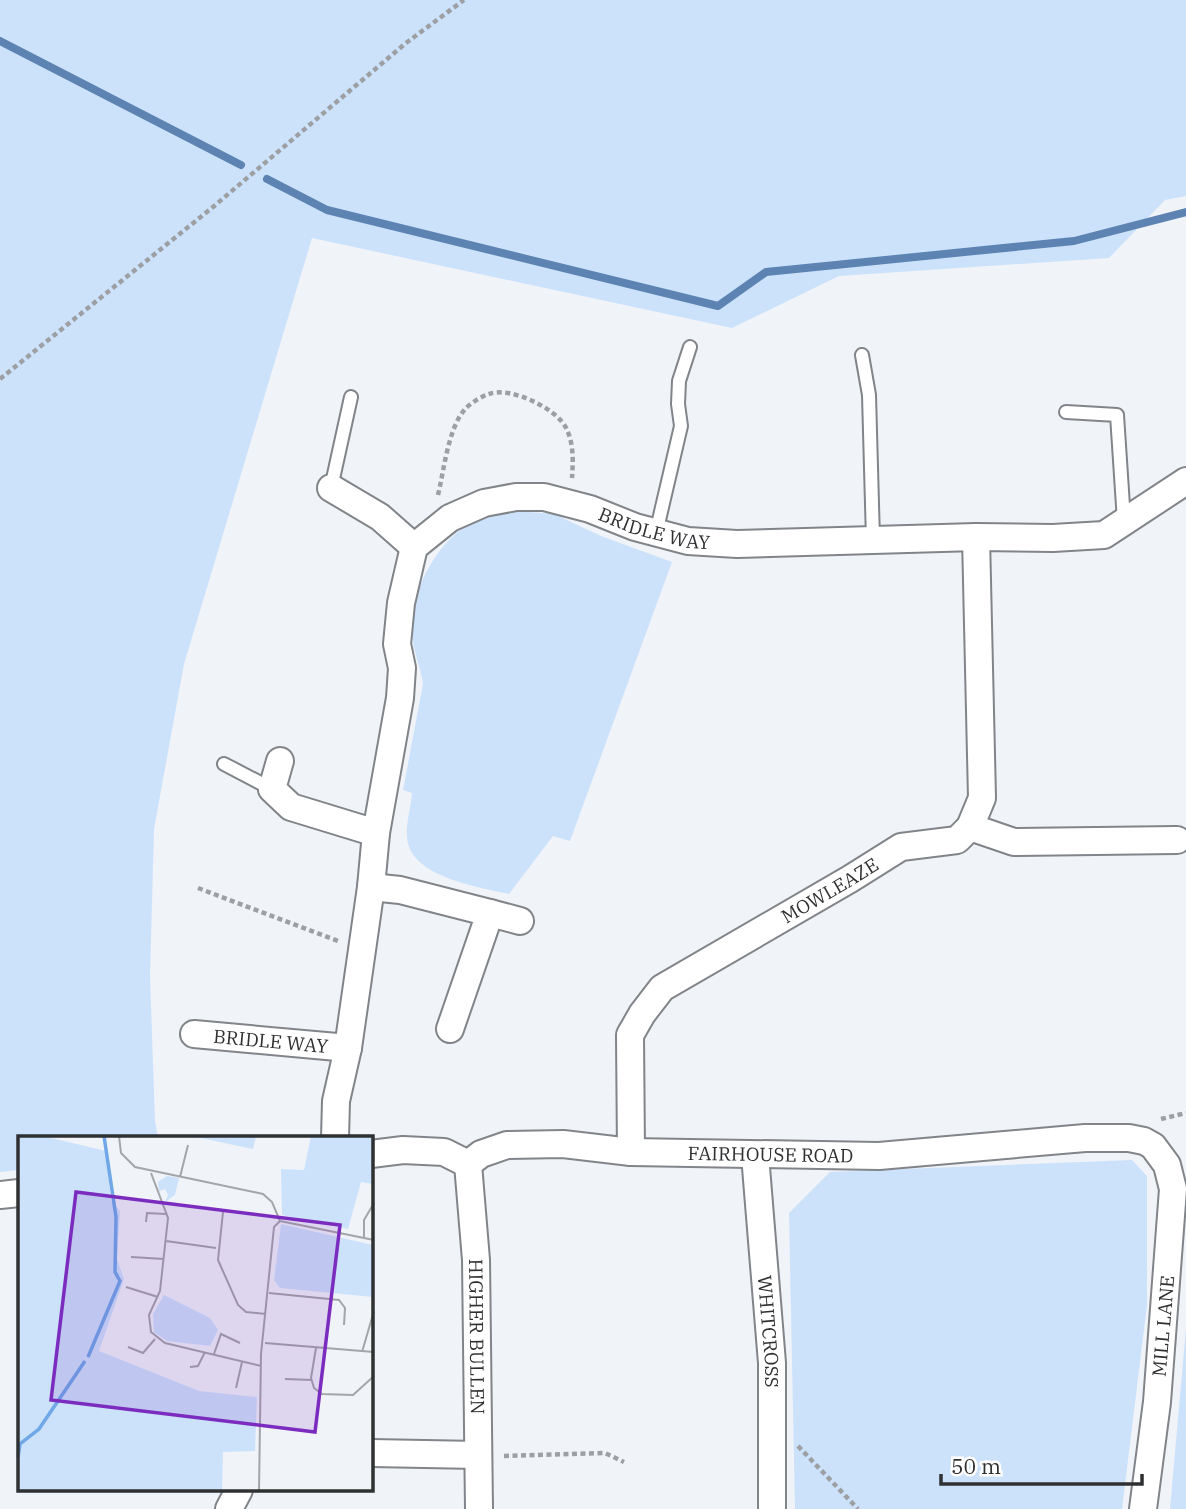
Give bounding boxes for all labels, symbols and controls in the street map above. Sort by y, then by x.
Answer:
street label: BRIDLE WAY [595,502,711,554]
street label: MOWLEAZE [777,852,883,928]
street label: BRIDLE WAY [212,1024,329,1058]
inset map [18,1136,373,1492]
street label: FAIRHOUSE ROAD [687,1141,854,1168]
street label: HIGHER BULLEN [464,1259,490,1415]
street label: WHITCROSS [753,1274,784,1388]
street label: MILL LANE [1147,1274,1179,1378]
scale bar [941,1442,1142,1486]
text: 50 m [951,1452,1001,1480]

